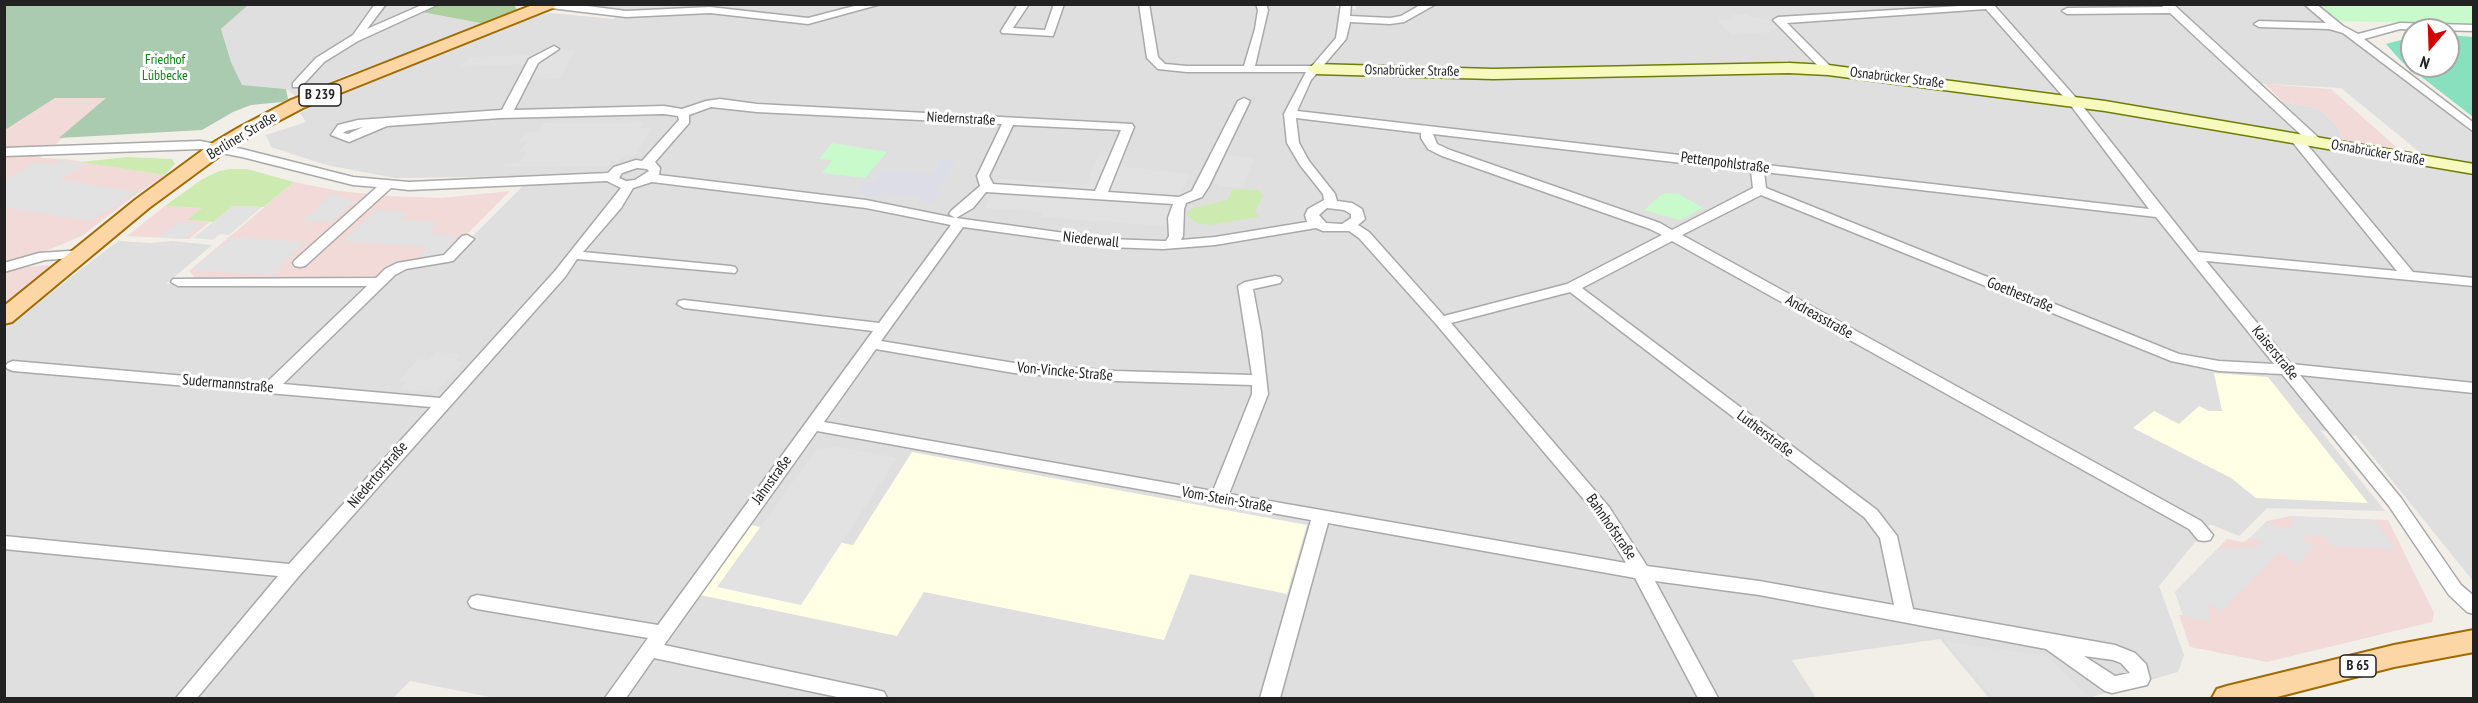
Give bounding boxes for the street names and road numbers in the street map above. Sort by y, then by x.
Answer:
street label: Osnabrücker Straße [1364,62,1460,80]
street label: Osnabrücker Straße [1849,64,1945,92]
road number: B 239 [299,84,341,106]
street label: Berliner Straße [204,108,280,164]
street label: Niedernstraße [926,109,996,129]
street label: Osnabrücker Straße [2330,136,2426,170]
street label: Pettenpohlstraße [1680,149,1770,177]
street label: Niederwall [1062,228,1120,252]
street label: Goethestraße [1984,274,2056,316]
street label: Andreasstraße [1782,291,1856,343]
street label: Kaiserstraße [2248,322,2302,384]
street label: Von-Vincke-Straße [1016,359,1114,385]
street label: Sudermannstraße [182,371,274,397]
street label: Lutherstraße [1733,407,1797,461]
street label: Niedertorstraße [344,438,412,512]
street label: Jahnstraße [748,452,796,508]
street label: Vom-Stein-Straße [1180,483,1274,517]
street label: Bahnhofstraße [1582,491,1640,563]
road number: B 65 [2340,655,2376,677]

